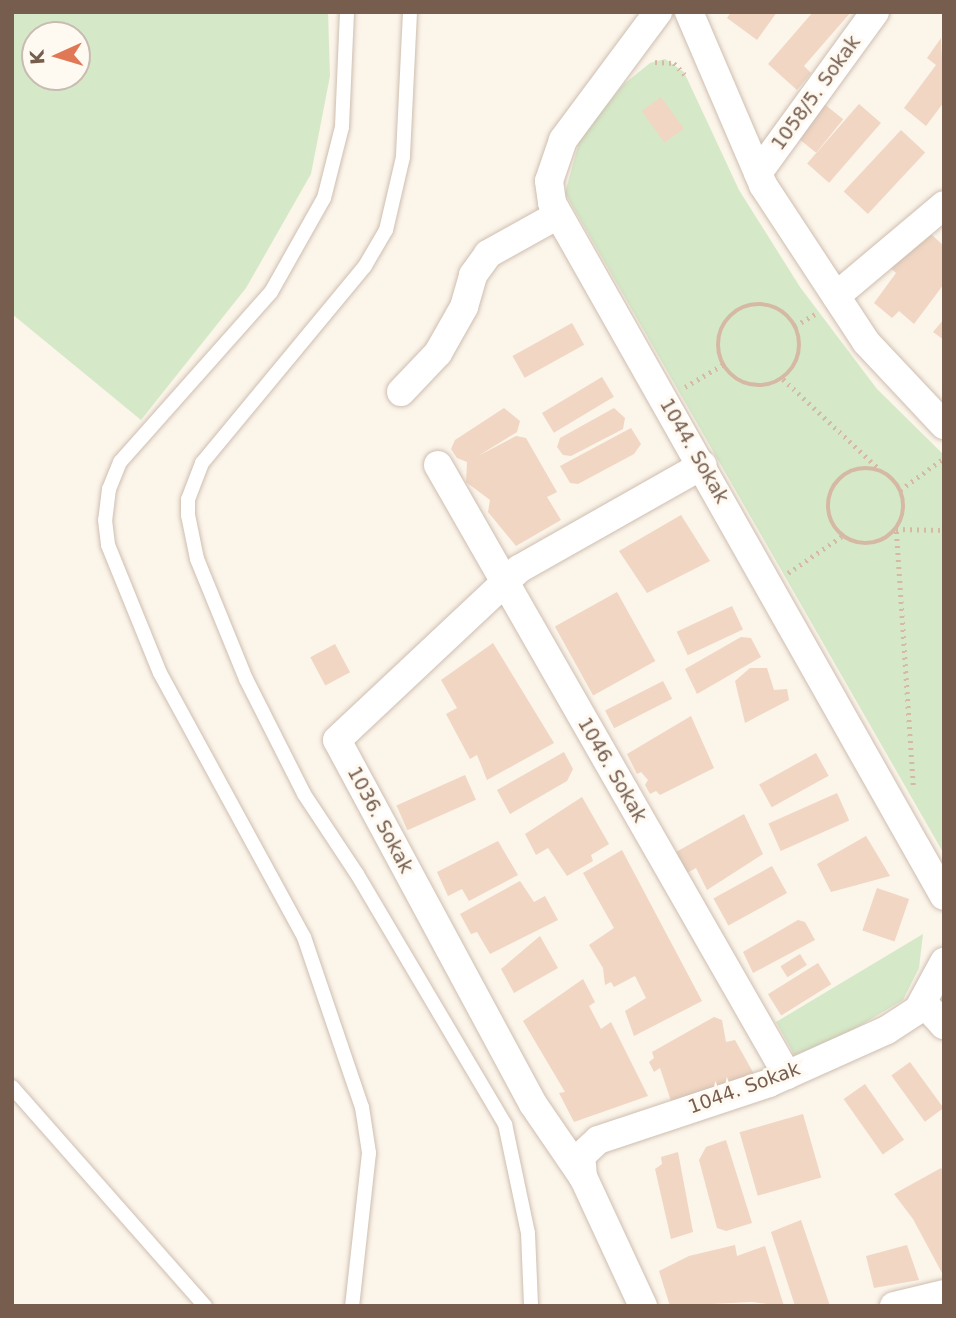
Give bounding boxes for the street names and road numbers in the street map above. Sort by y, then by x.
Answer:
street label: 1058/5. Sokak [767,31,865,155]
street label: 1044. Sokak [655,394,733,508]
street label: 1046. Sokak [573,713,651,827]
street label: 1036. Sokak [342,763,418,877]
street label: 1044. Sokak [685,1057,803,1119]

